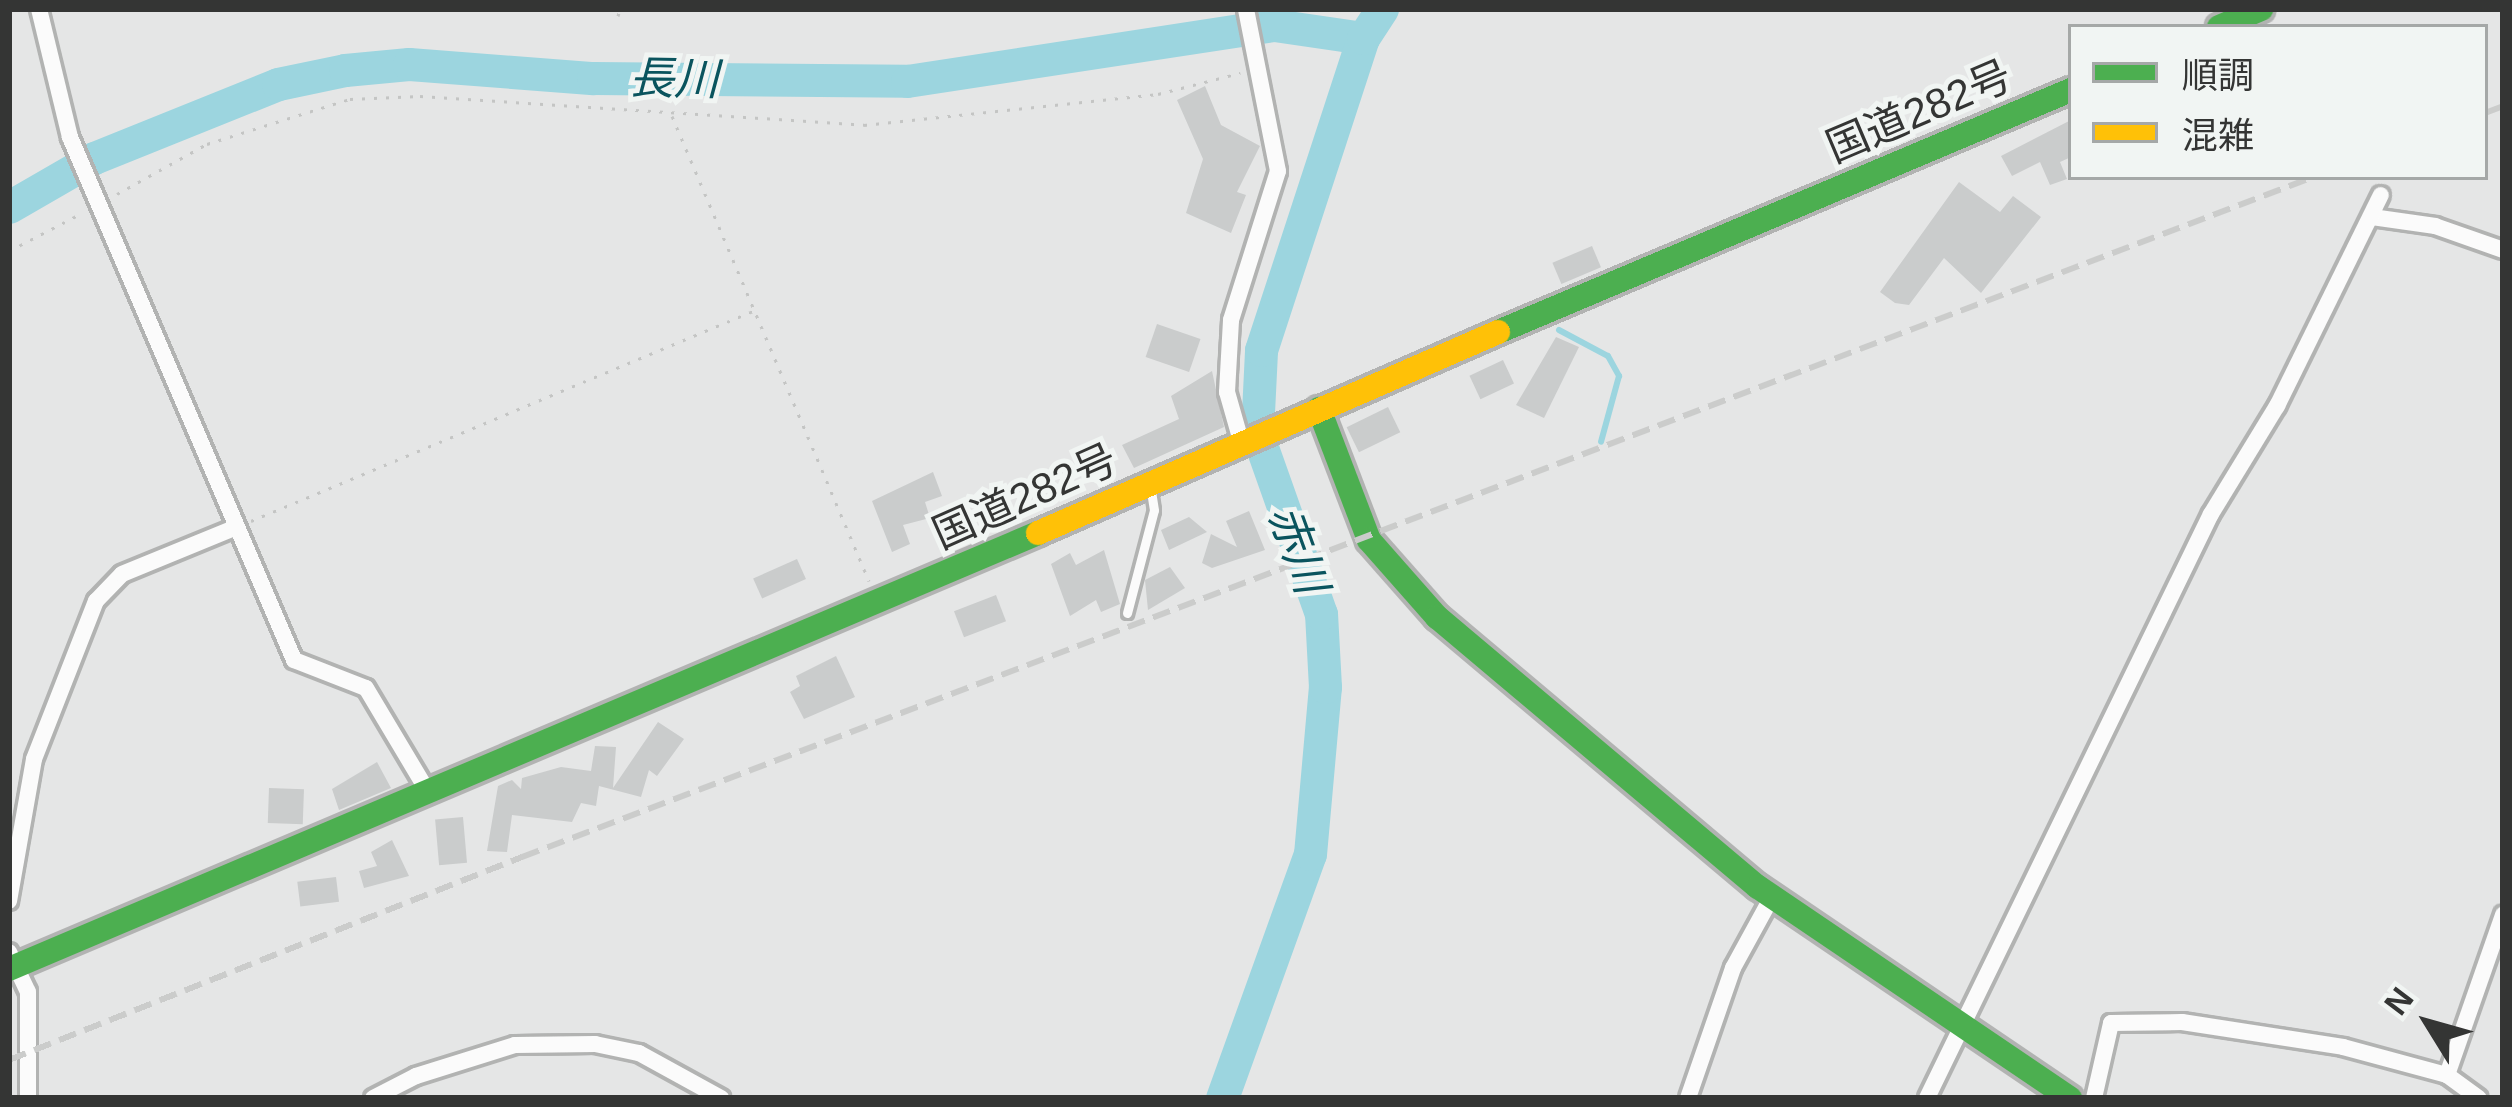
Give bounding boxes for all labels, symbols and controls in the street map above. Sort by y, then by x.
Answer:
legend [2068,24,2488,180]
street label: 国道282号 [1819,50,2019,174]
water label: 長川 [629,51,719,107]
text: 順調 [2182,55,2254,96]
text: 混雑 [2182,115,2254,156]
street label: 国道282号 [925,434,1125,560]
water label: 赤川 [1257,497,1339,601]
north arrow [2368,963,2488,1083]
text: N [2377,980,2421,1022]

